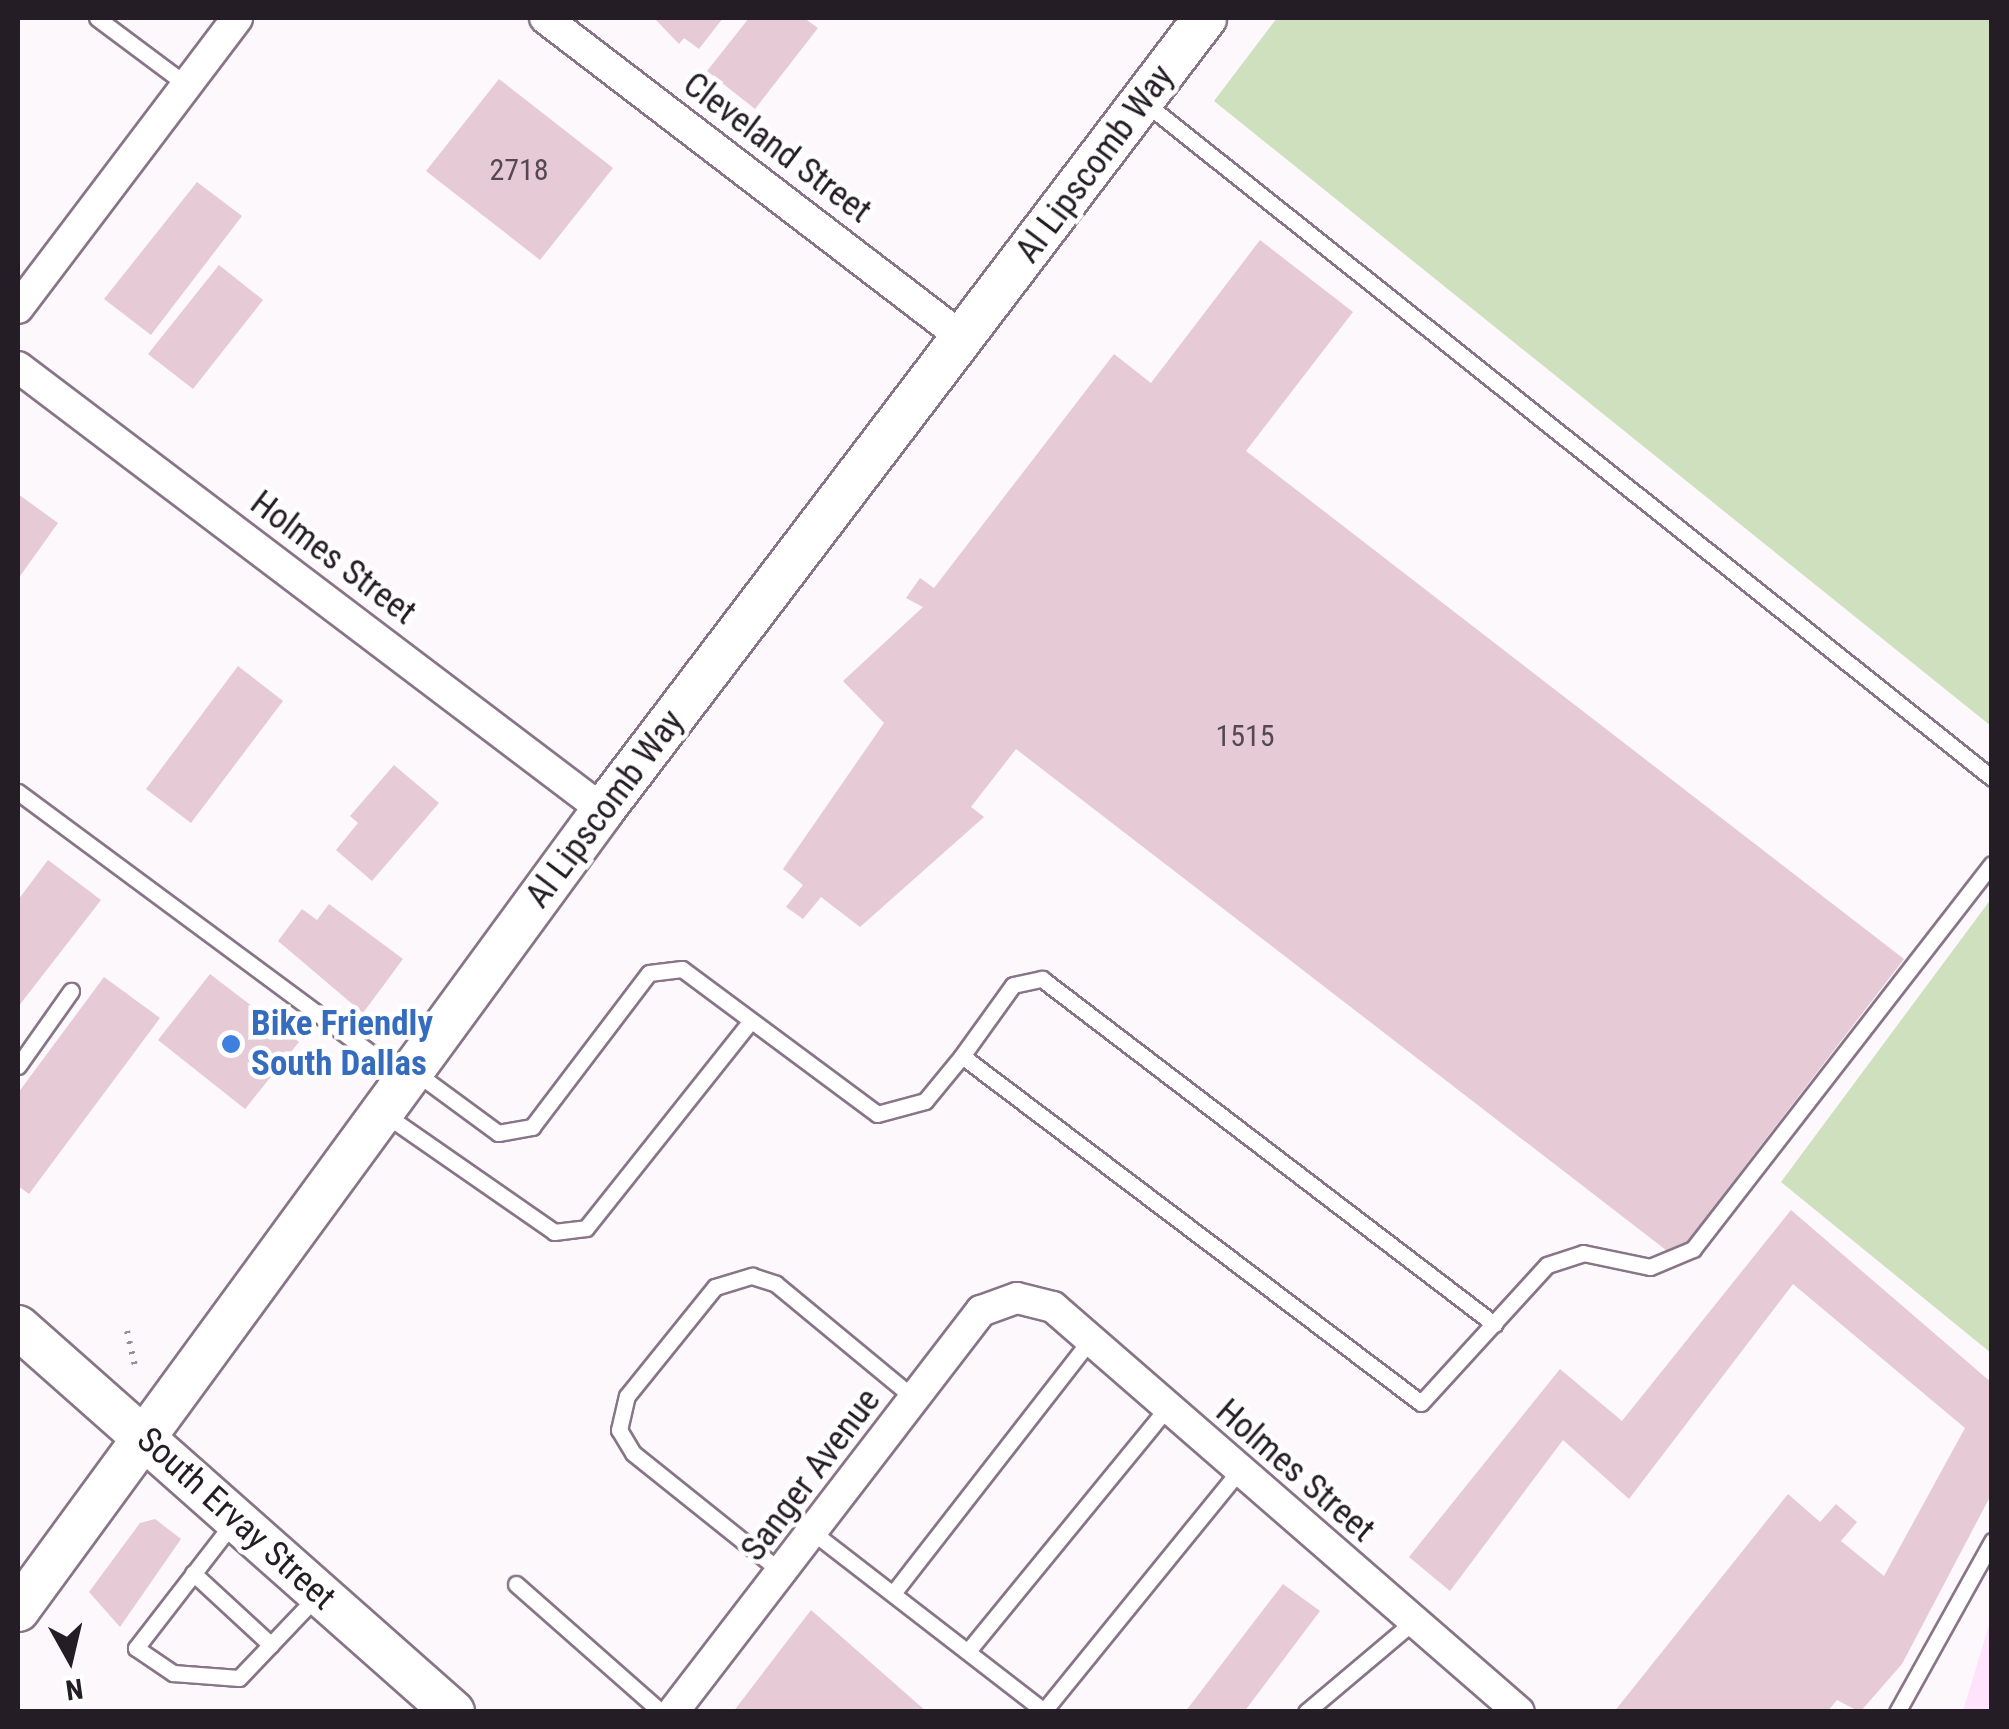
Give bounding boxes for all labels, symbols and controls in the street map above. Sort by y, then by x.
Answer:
street label: Al Lipscomb Way [1007,57,1183,271]
street label: Cleveland Street [675,64,879,232]
house number: 2718 [489,152,549,188]
street label: Holmes Street [242,482,424,634]
street label: Al Lipscomb Way [517,702,693,916]
house number: 1515 [1215,718,1275,754]
place label: Bike Friendly South Dallas [251,1003,433,1085]
marker: Bike Friendly South Dallas [220,1033,242,1055]
street label: Sanger Avenue [733,1381,889,1569]
street label: Holmes Street [1207,1391,1383,1551]
street label: South Ervay Street [128,1419,344,1619]
north arrow [20,1609,120,1709]
text: N [63,1672,85,1707]

